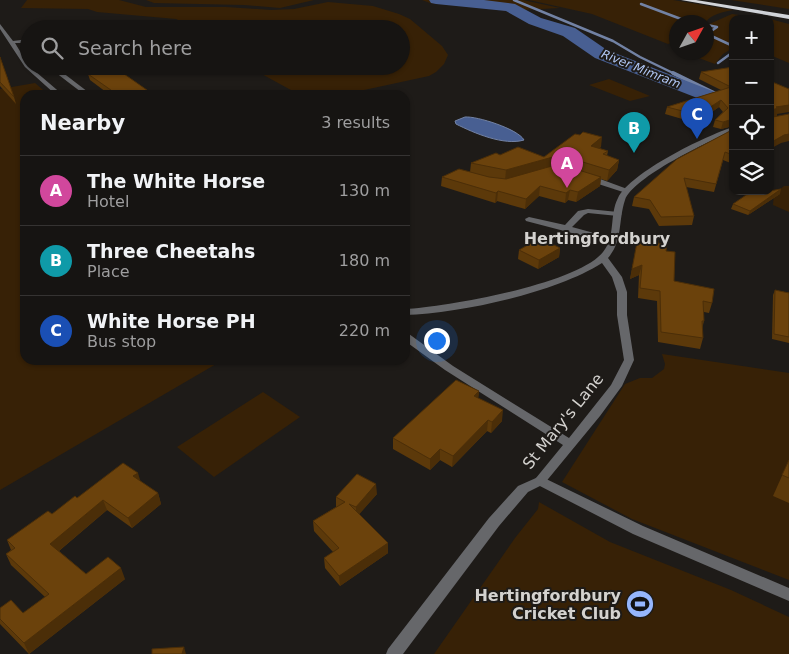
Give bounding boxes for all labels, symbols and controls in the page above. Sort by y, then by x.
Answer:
north arrow [669,15,714,60]
map controls [729,15,774,195]
button: + [729,15,774,60]
search box [20,20,410,75]
icon: search [38,34,66,62]
text: Search here [78,37,192,59]
water label: River Mimram [599,47,683,91]
button: − [729,60,774,105]
pin: C [681,98,713,139]
button: locate [729,105,774,150]
text: Nearby [40,111,125,135]
pin: B [618,112,650,153]
text: 3 results [321,113,390,132]
pin: A [551,147,583,188]
button: layers [729,150,774,195]
text: The White Horse [87,170,265,192]
text: A [50,181,62,200]
text: 130 m [339,181,390,200]
text: Hotel [87,192,129,211]
district label: Hertingfordbury [524,229,671,248]
text: Three Cheetahs [87,240,255,262]
text: B [50,251,62,270]
text: 180 m [339,251,390,270]
text: Place [87,262,130,281]
text: White Horse PH [87,310,256,332]
text: C [50,321,62,340]
text: 220 m [339,321,390,340]
your location [424,328,450,354]
text: Bus stop [87,332,156,351]
street label: St Mary's Lane [519,369,607,473]
place label: Hertingfordbury Cricket Club [474,586,622,623]
sports icon: Hertingfordbury Cricket Club [625,589,655,619]

